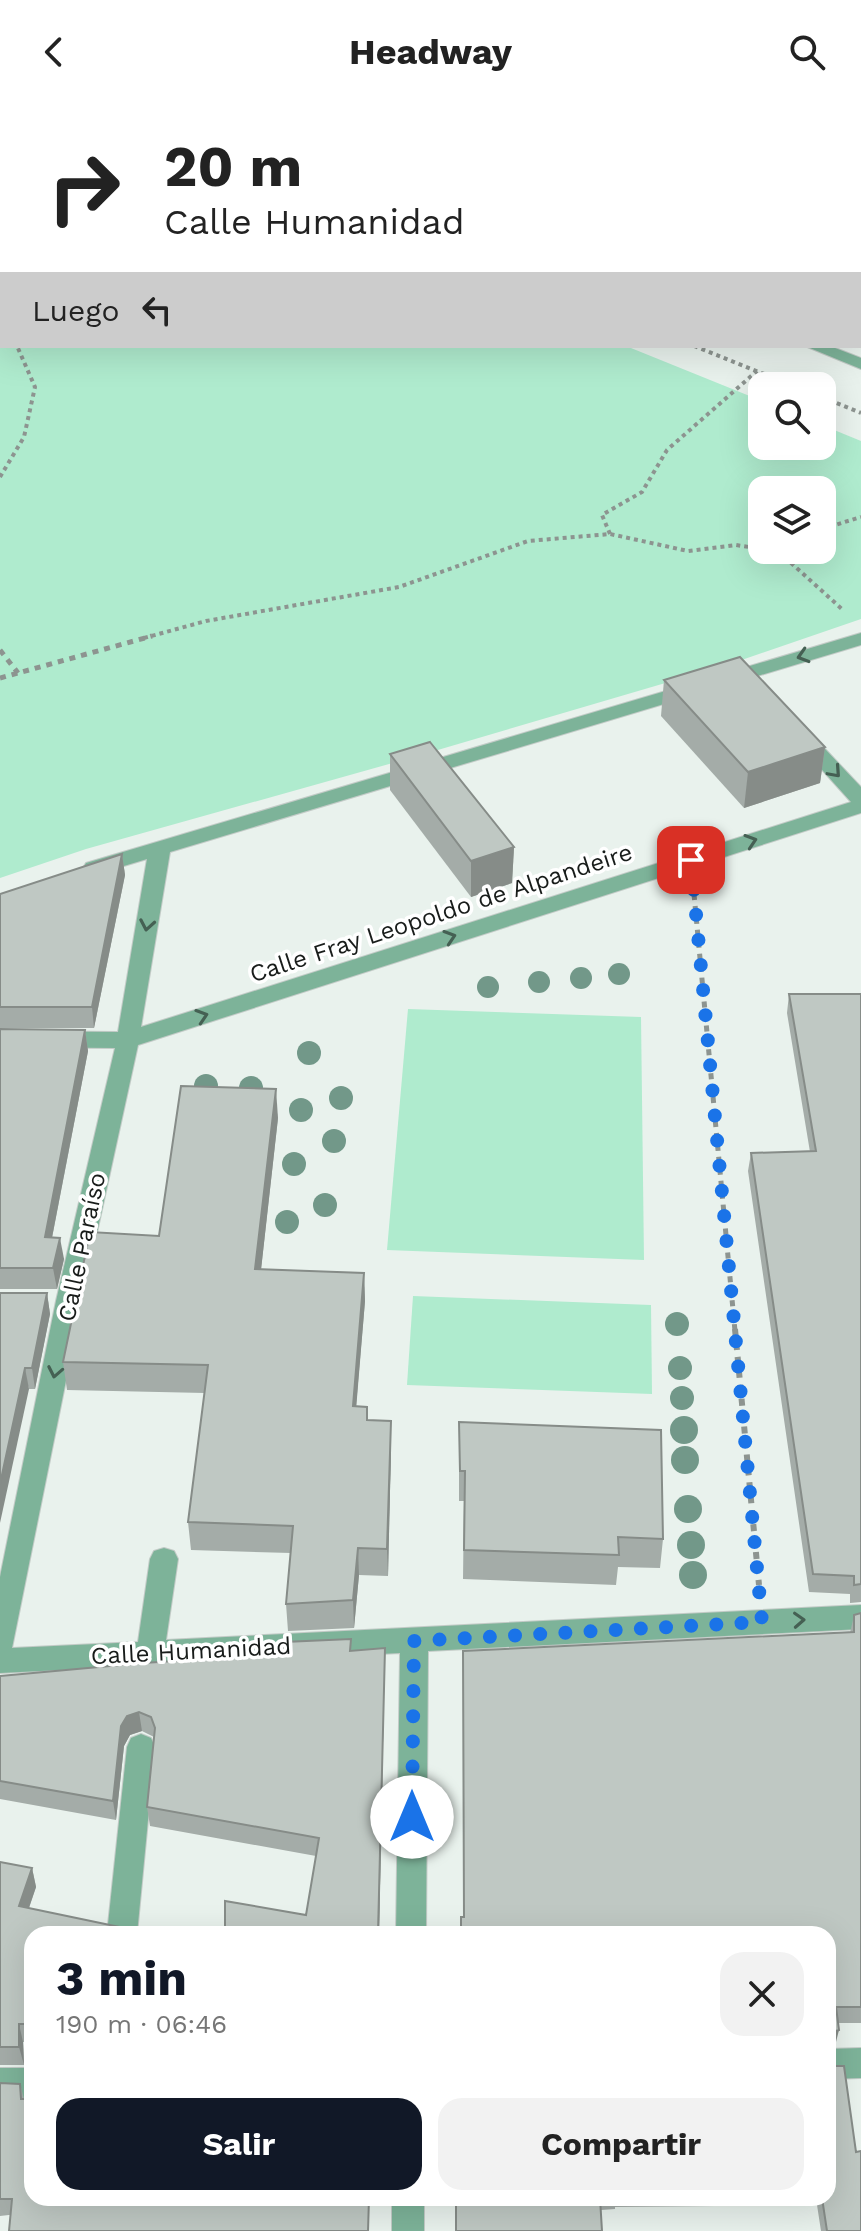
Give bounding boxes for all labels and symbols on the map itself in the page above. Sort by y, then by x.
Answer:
one-way arrow [797,647,810,663]
one-way arrow [826,763,841,777]
pin [657,826,725,894]
one-way arrow [743,835,757,851]
street label: Calle Fray Leopoldo de Alpandeire [246,838,636,988]
one-way arrow [139,918,156,932]
one-way arrow [443,930,456,946]
one-way arrow [195,1009,209,1025]
street label: Calle Paraíso [53,1170,111,1324]
one-way arrow [47,1364,64,1378]
one-way arrow [793,1612,806,1629]
street label: Calle Humanidad [90,1632,292,1670]
position arrow [370,1775,454,1859]

